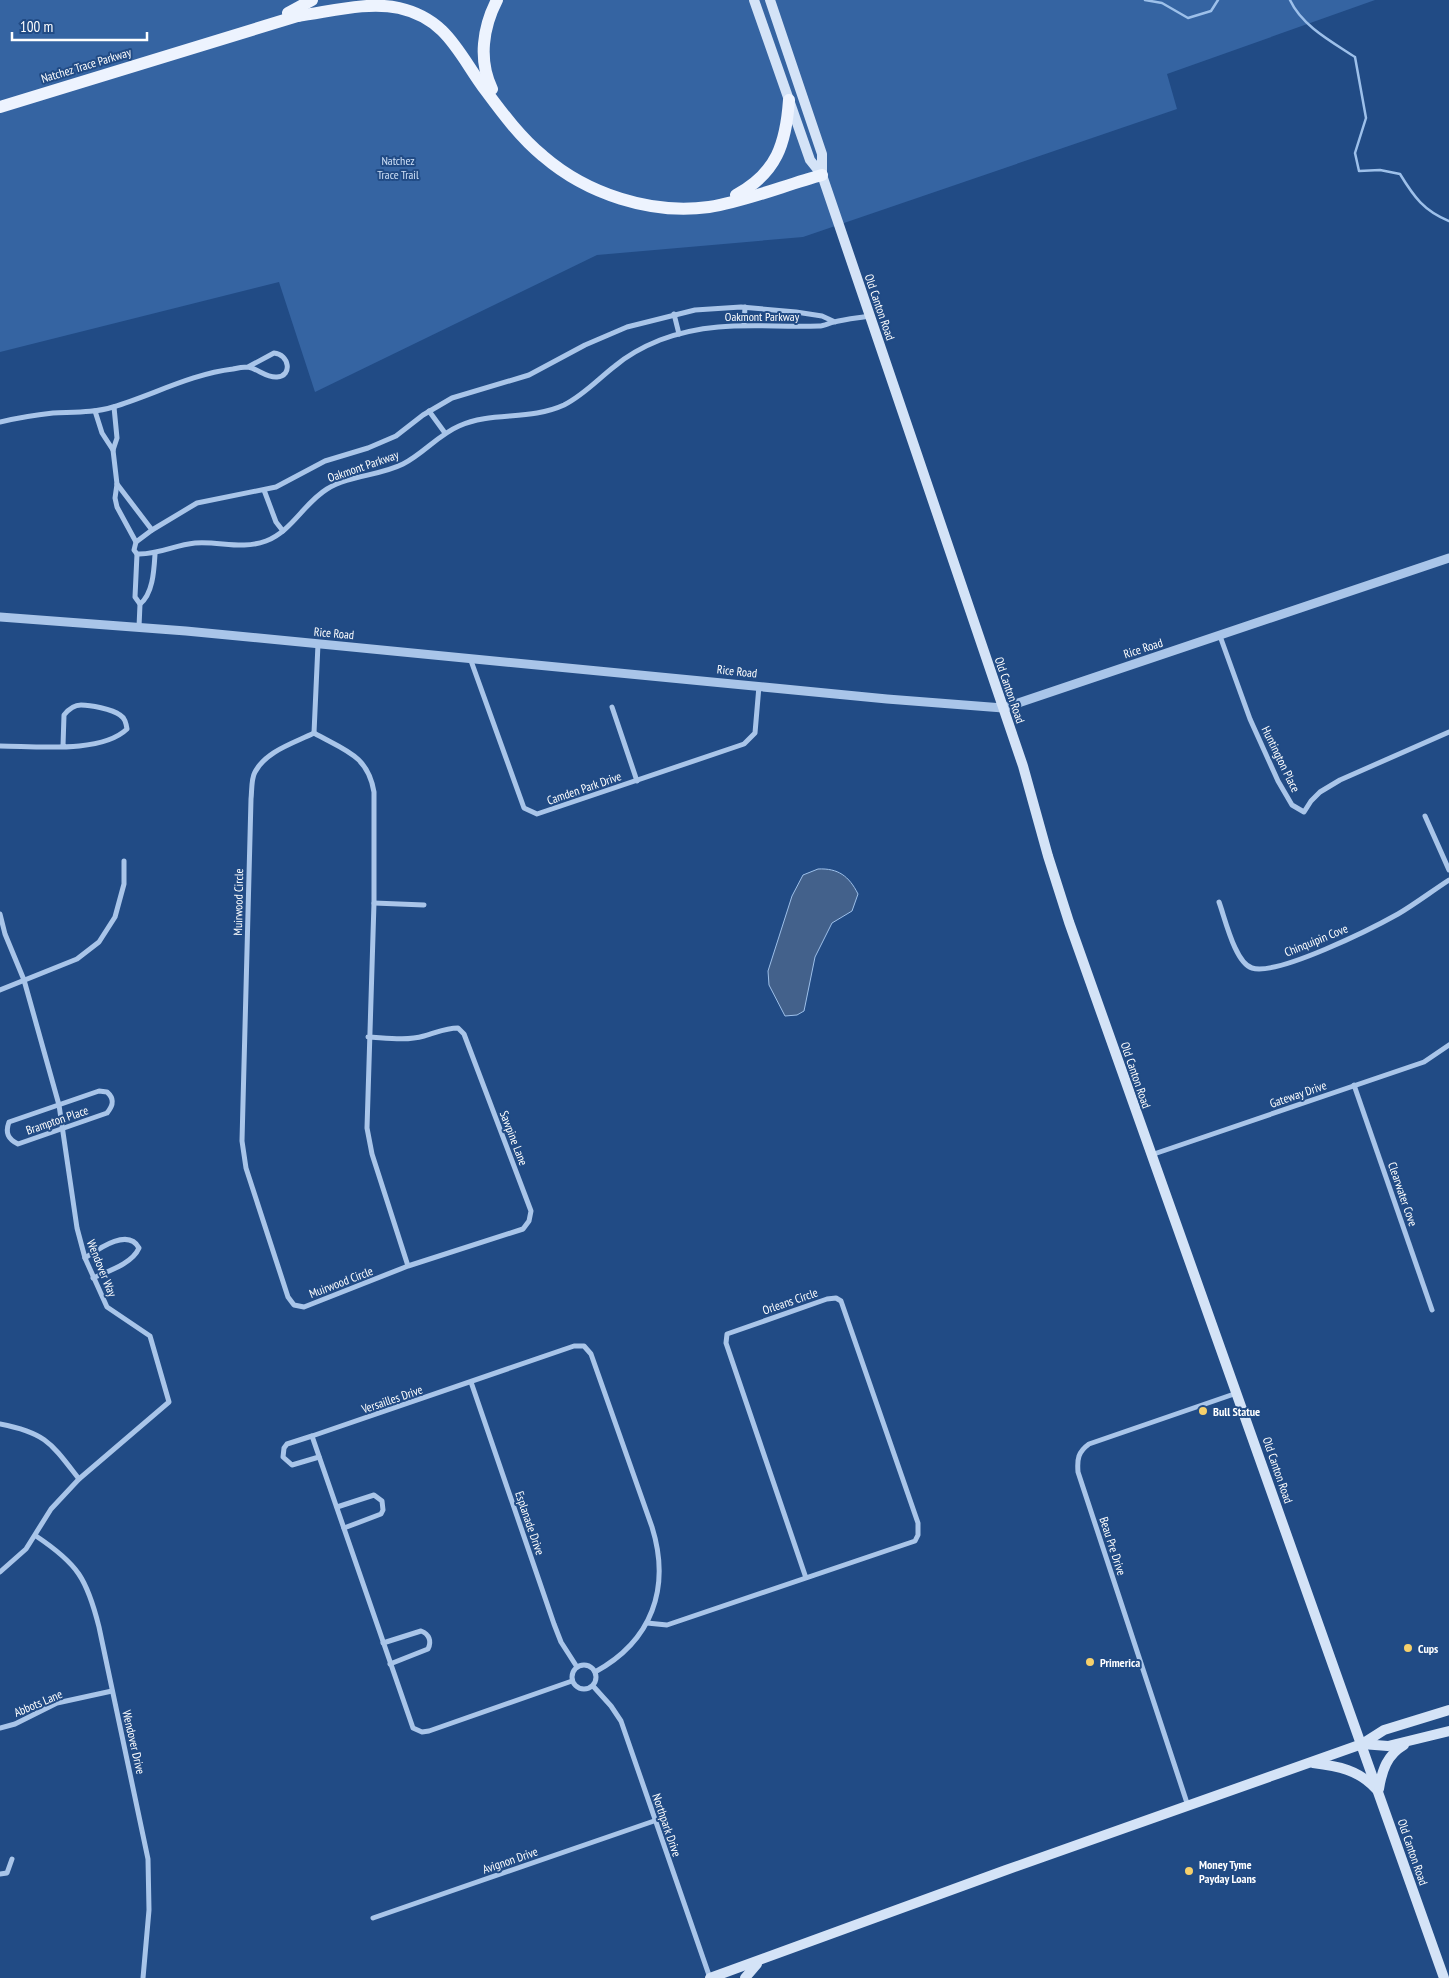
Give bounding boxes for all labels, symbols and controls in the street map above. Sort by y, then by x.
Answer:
scale bar [12,10,148,42]
text: 100 m [20,17,53,36]
street label: Natchez Trace Parkway [39,44,133,86]
park label: Natchez Trace Trail [377,153,419,182]
street label: Old Canton Road [862,272,898,342]
street label: Oakmont Parkway [725,309,800,324]
street label: Oakmont Parkway [325,447,401,485]
street label: Rice Road [313,624,355,642]
street label: Rice Road [1121,635,1165,661]
street label: Old Canton Road [992,655,1028,725]
street label: Rice Road [716,661,758,681]
street label: Huntington Place [1259,724,1303,794]
street label: Camden Park Drive [545,768,623,808]
street label: Muirwood Circle [230,868,246,936]
street label: Chinquipin Cove [1282,920,1350,960]
street label: Old Canton Road [1118,1040,1154,1110]
street label: Gateway Drive [1268,1077,1328,1111]
street label: Brampton Place [24,1102,90,1138]
street label: Sawpine Lane [497,1108,531,1168]
street label: Clearwater Cove [1385,1160,1421,1228]
street label: Wendover Way [84,1237,120,1299]
street label: Muirwood Circle [307,1263,375,1301]
street label: Orleans Circle [760,1285,820,1317]
street label: Versailles Drive [359,1382,425,1417]
place label: Bull Statue [1213,1404,1260,1419]
marker: Bull Statue [1197,1405,1209,1417]
street label: Old Canton Road [1260,1435,1296,1505]
street label: Esplanade Drive [512,1489,548,1557]
street label: Beau Pre Drive [1096,1515,1130,1577]
place label: Cups [1418,1641,1438,1656]
marker: Cups [1402,1642,1414,1654]
place label: Primerica [1100,1655,1140,1670]
marker: Primerica [1084,1656,1096,1668]
street label: Abbots Lane [12,1686,64,1720]
street label: Wendover Drive [119,1708,149,1776]
street label: Northpark Drive [649,1791,685,1859]
street label: Old Canton Road [1395,1817,1431,1887]
street label: Avignon Drive [480,1843,540,1877]
place label: Money Tyme Payday Loans [1199,1857,1256,1886]
marker: Money Tyme Payday Loans [1183,1865,1195,1877]

